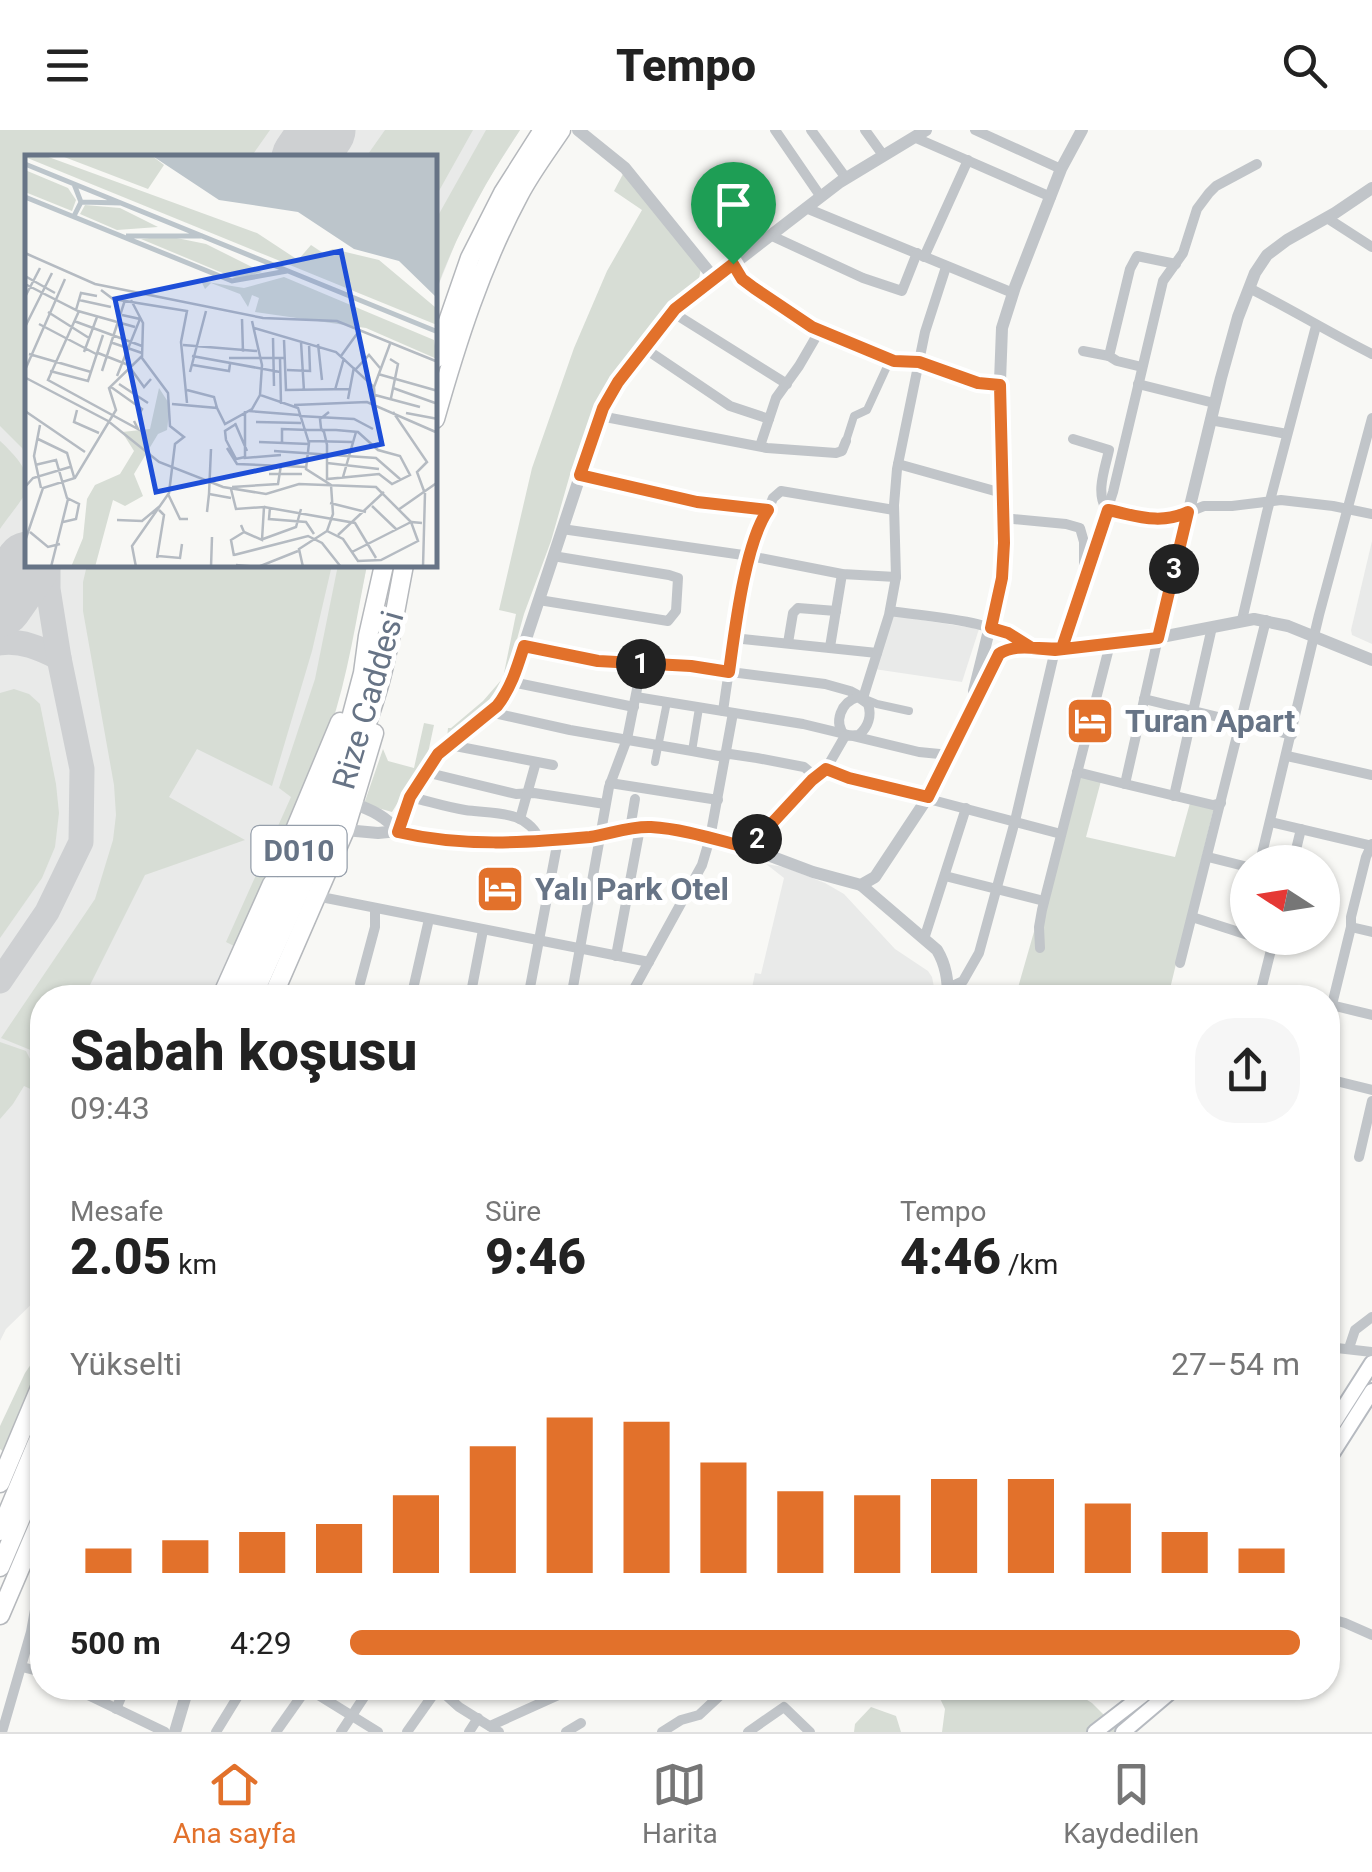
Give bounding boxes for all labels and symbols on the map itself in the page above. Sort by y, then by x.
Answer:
inset map [25,155,438,568]
pin [691,162,776,265]
pin: 3 [1149,544,1199,594]
street label: Rize Caddesi [324,607,412,793]
pin: 1 [616,639,666,689]
hotel icon: Turan Apart [1064,695,1116,747]
place label: Turan Apart [1125,702,1295,740]
pin: 2 [732,814,782,864]
road number: D010 [252,826,346,876]
north arrow [1230,845,1340,955]
hotel icon: Yalı Park Otel [474,863,526,915]
place label: Yalı Park Otel [535,870,729,908]

